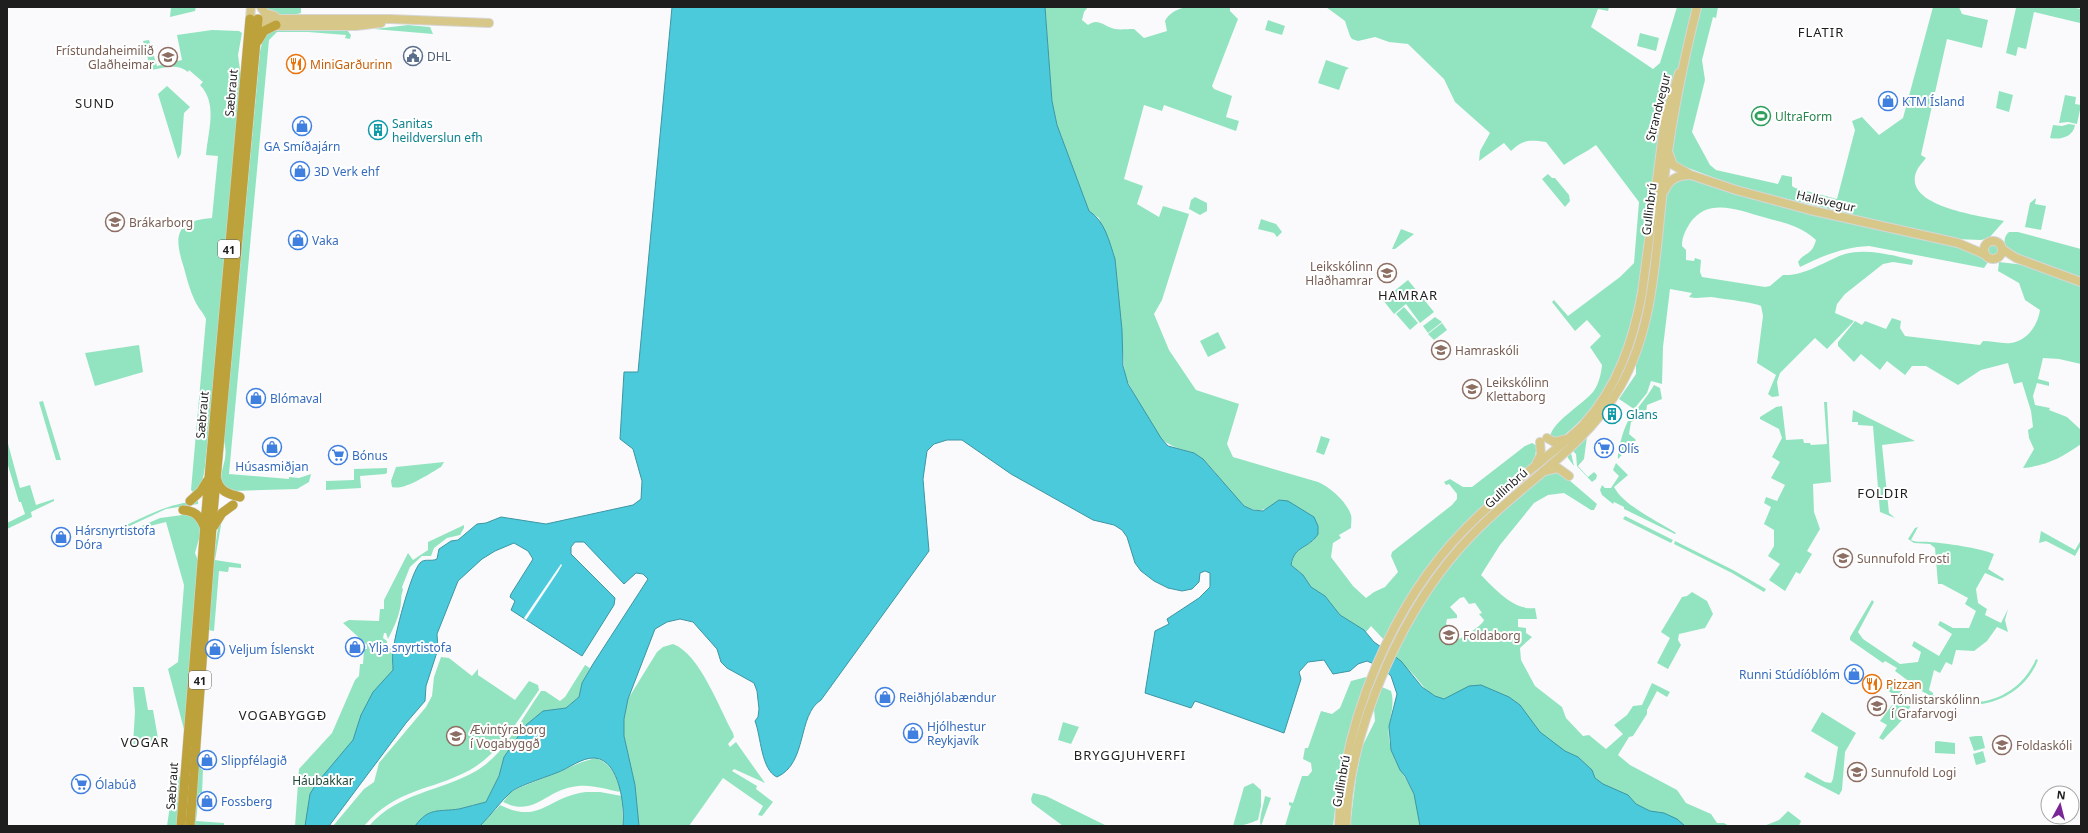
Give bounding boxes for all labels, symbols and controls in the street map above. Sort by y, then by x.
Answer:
district label: FLATIR [1798,23,1844,41]
place label: Frístundaheimilið Glaðheimar [56,42,154,73]
public building icon: DHL [402,45,424,67]
school or university icon: Frístundaheimilið Glaðheimar [157,46,179,68]
place label: DHL [427,48,451,65]
restaurant icon: MiniGarðurinn [285,53,307,75]
place label: MiniGarðurinn [310,56,392,73]
street label: Sæbraut [220,68,242,117]
street label: Strandvegur [1641,71,1675,143]
shop icon: KTM Ísland [1877,90,1899,112]
place label: KTM Ísland [1902,93,1965,110]
district label: SUND [75,94,115,112]
sports icon: UltraForm [1750,105,1772,127]
place label: UltraForm [1775,108,1832,125]
shop icon: GA Smíðajárn [291,115,313,137]
place label: Sanitas heildverslun efh [392,115,483,146]
building icon: Sanitas heildverslun efh [367,119,389,141]
place label: GA Smíðajárn [264,138,340,155]
shop icon: 3D Verk ehf [289,160,311,182]
place label: 3D Verk ehf [314,163,380,180]
street label: Gullinbrú [1637,182,1661,236]
street label: Hallsvegur [1795,186,1857,216]
school or university icon: Brákarborg [104,211,126,233]
place label: Brákarborg [129,214,193,231]
shop icon: Vaka [287,229,309,251]
place label: Vaka [312,232,339,249]
road number: 41 [218,240,240,258]
place label: Leikskólinn Hlaðhamrar [1305,258,1373,289]
school or university icon: Leikskólinn Hlaðhamrar [1376,262,1398,284]
district label: HAMRAR [1378,286,1438,304]
school or university icon: Hamraskóli [1430,339,1452,361]
place label: Hamraskóli [1455,342,1519,359]
place label: Leikskólinn Klettaborg [1486,374,1549,405]
school or university icon: Leikskólinn Klettaborg [1461,378,1483,400]
shop icon: Blómaval [245,387,267,409]
street label: Sæbraut [191,390,213,439]
place label: Blómaval [270,390,322,407]
building icon: Glans [1601,403,1623,425]
place label: Glans [1626,406,1658,423]
shop icon: Húsasmiðjan [261,436,283,458]
supermarket icon: Olís [1593,437,1615,459]
place label: Olís [1618,440,1640,457]
supermarket icon: Bónus [327,444,349,466]
place label: Bónus [352,447,388,464]
place label: Húsasmiðjan [235,458,309,475]
street label: Gullinbrú [1481,464,1531,512]
district label: FOLDIR [1857,484,1909,502]
place label: Hársnyrtistofa Dóra [75,522,155,553]
shop icon: Hársnyrtistofa Dóra [50,526,72,548]
school or university icon: Sunnufold Frosti [1832,547,1854,569]
place label: Sunnufold Frosti [1857,550,1950,567]
school or university icon: Foldaborg [1438,624,1460,646]
place label: Foldaborg [1463,627,1521,644]
shop icon: Ylja snyrtistofa [344,636,366,658]
shop icon: Veljum Íslenskt [204,638,226,660]
place label: Ylja snyrtistofa [369,639,452,656]
place label: Veljum Íslenskt [229,641,315,658]
shop icon: Runni Stúdíóblóm [1843,663,1865,685]
place label: Runni Stúdíóblóm [1739,666,1840,683]
road number: 41 [189,671,211,689]
restaurant icon: Pizzan [1861,673,1883,695]
place label: Pizzan [1886,676,1922,693]
shop icon: Reiðhjólabændur [874,686,896,708]
place label: Reiðhjólabændur [899,689,996,706]
place label: Tónlistarskólinn í Grafarvogi [1891,691,1980,722]
school or university icon: Tónlistarskólinn í Grafarvogi [1866,695,1888,717]
district label: VOGABYGGÐ [239,706,327,724]
place label: Hjólhestur Reykjavík [927,718,986,749]
place label: Ævintýraborg í Vogabyggð [469,721,546,752]
shop icon: Hjólhestur Reykjavík [902,722,924,744]
school or university icon: Ævintýraborg í Vogabyggð [445,725,467,747]
district label: VOGAR [121,733,169,751]
school or university icon: Foldaskóli [1991,734,2013,756]
place label: Foldaskóli [2016,737,2072,754]
district label: BRYGGJUHVERFI [1074,746,1186,764]
shop icon: Slippfélagið [196,749,218,771]
place label: Slippfélagið [221,752,287,769]
street label: Gullinbrú [1328,754,1354,808]
street label: Sæbraut [162,761,182,810]
school or university icon: Sunnufold Logi [1846,761,1868,783]
place label: Sunnufold Logi [1871,764,1956,781]
park label: Háubakkar [292,772,354,789]
supermarket icon: Ólabúð [70,773,92,795]
place label: Ólabúð [95,776,136,793]
north arrow [2040,785,2080,825]
text: N [2056,787,2067,803]
shop icon: Fossberg [196,790,218,812]
place label: Fossberg [221,793,272,810]

